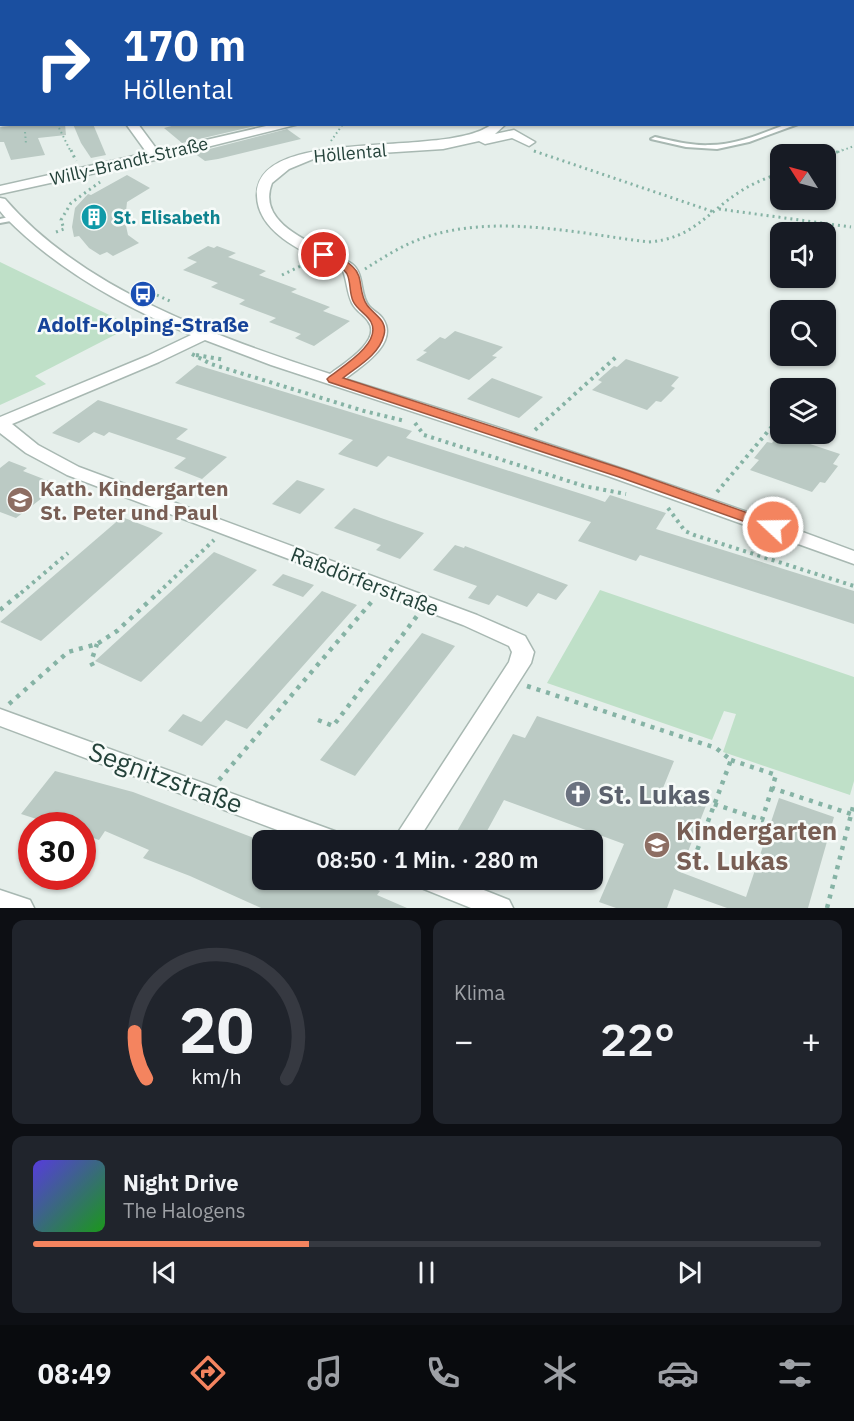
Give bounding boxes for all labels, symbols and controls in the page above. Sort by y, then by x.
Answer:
text: 170 m [123,18,246,73]
icon: right [24,24,102,102]
text: Höllental [123,71,233,106]
street label: Willy-Brandt-Straße [48,132,210,190]
street label: Höllental [312,138,388,168]
north arrow [770,144,836,210]
map controls [770,144,836,444]
building icon: St. Elisabeth [79,202,109,232]
place label: St. Elisabeth [113,206,220,229]
button: sound [770,222,836,288]
pin [298,229,349,280]
icon: arrive [307,238,340,271]
bus stop icon: Adolf-Kolping-Straße [128,279,158,309]
button: search [770,300,836,366]
place label: Adolf-Kolping-Straße [37,310,249,338]
button: layers [770,378,836,444]
place label: Kath. Kindergarten St. Peter und Paul [40,474,229,526]
school or university icon: Kath. Kindergarten St. Peter und Paul [5,485,35,515]
position arrow [741,495,805,559]
street label: Raßdörferstraße [287,540,443,622]
street label: Segnitzstraße [84,733,248,821]
place label: St. Lukas [598,777,710,811]
church icon: St. Lukas [563,779,593,809]
speed limit sign: 30 [18,812,96,890]
place label: Kindergarten St. Lukas [676,813,837,877]
school or university icon: Kindergarten St. Lukas [642,830,672,860]
text: 08:50 · 1 Min. · 280 m [316,845,539,874]
text: Klima [454,979,505,1006]
text: 20 [179,989,254,1070]
text: 22° [600,1010,675,1068]
text: − [454,1019,474,1062]
text: + [801,1019,821,1062]
text: km/h [191,1062,242,1090]
text: Night Drive [123,1168,239,1197]
text: The Halogens [123,1197,245,1224]
icon: previous [148,1256,181,1289]
icon: pause [410,1256,443,1289]
icon: next [673,1256,706,1289]
icon: directions [187,1352,229,1394]
icon: music [304,1352,346,1394]
icon: phone [422,1352,464,1394]
icon: climate [539,1352,581,1394]
icon: car [657,1352,699,1394]
icon: filters [774,1352,816,1394]
text: 08:49 [38,1356,111,1391]

